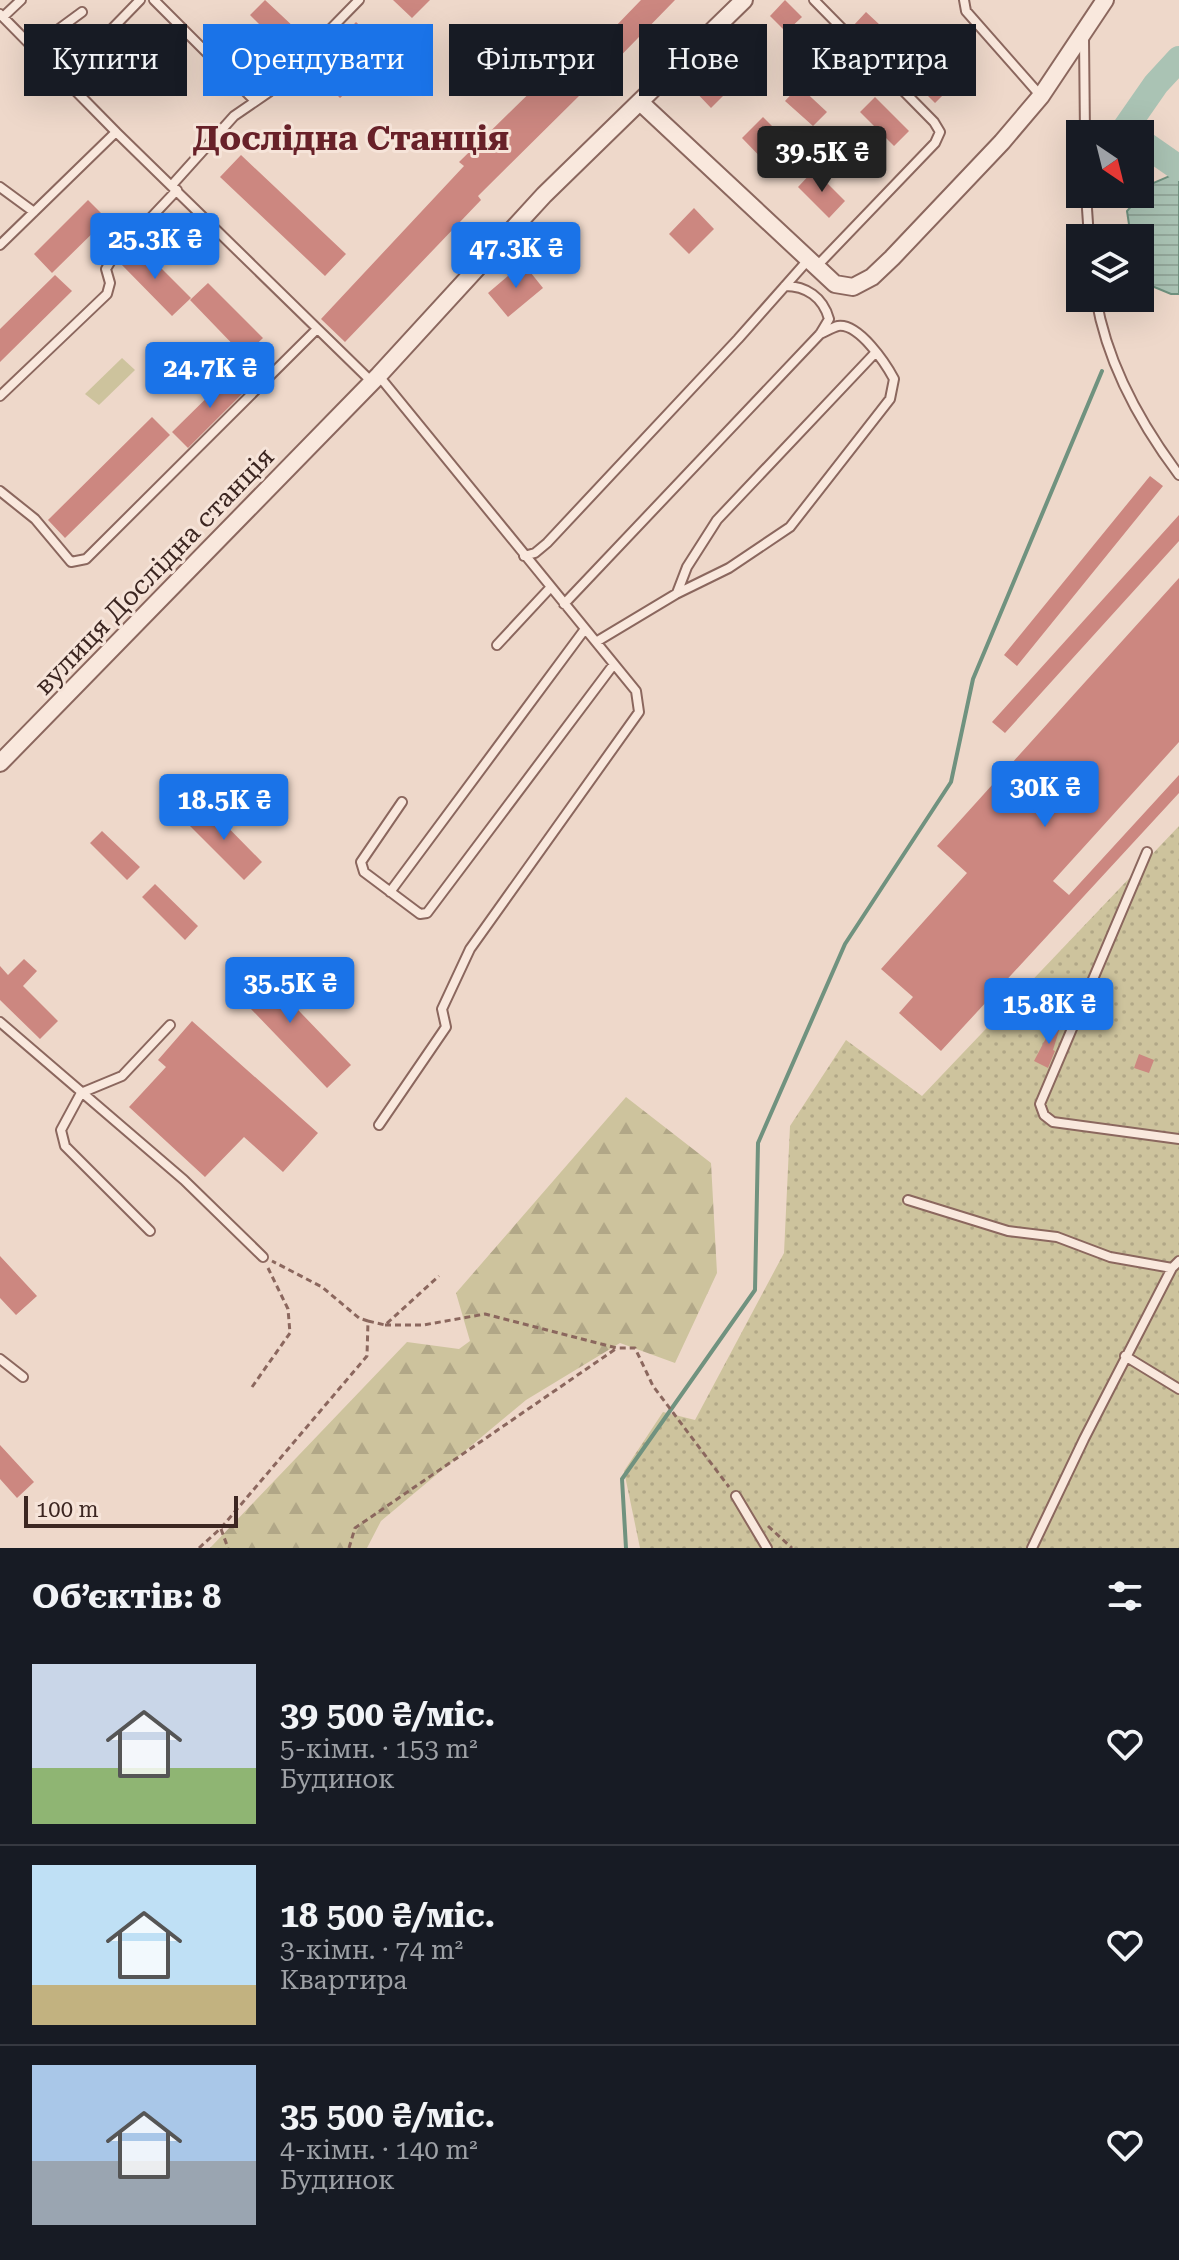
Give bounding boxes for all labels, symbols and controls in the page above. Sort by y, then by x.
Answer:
chip: Купити [24,24,187,96]
chip: Орендувати [203,24,433,96]
chip: Фільтри [449,24,623,96]
chip: Нове [639,24,767,96]
chip: Квартира [783,24,976,96]
district label: Дослідна Станція [193,118,509,158]
north arrow [1066,120,1154,208]
map controls [1066,120,1154,312]
pin: 39.5K ₴ [748,126,896,194]
text: 39.5K ₴ [775,137,869,167]
pin: 25.3K ₴ [81,213,229,281]
pin: 47.3K ₴ [442,222,590,290]
text: 25.3K ₴ [108,224,202,254]
button: layers [1066,224,1154,312]
text: 47.3K ₴ [469,233,563,263]
pin: 24.7K ₴ [136,342,284,410]
text: 24.7K ₴ [163,353,257,383]
street label: вулиця Дослідна станція [28,441,280,701]
pin: 30K ₴ [989,761,1101,829]
text: 30K ₴ [1010,772,1080,802]
pin: 18.5K ₴ [150,774,298,842]
text: 18.5K ₴ [177,785,271,815]
pin: 35.5K ₴ [216,957,364,1025]
text: 35.5K ₴ [243,968,337,998]
pin: 15.8K ₴ [975,978,1123,1046]
text: 15.8K ₴ [1002,989,1096,1019]
scale bar [24,1492,238,1528]
text: 100 m [36,1497,99,1522]
icon: filters [1103,1574,1147,1618]
text: Об’єктів: 8 [32,1576,221,1616]
text: 39 500 ₴/міс. [280,1694,495,1734]
icon: home [96,1696,192,1792]
icon: heart [1103,1722,1147,1766]
text: 5-кімн. · 153 m² [280,1734,478,1764]
text: Будинок [280,1764,395,1794]
text: 18 500 ₴/міс. [280,1895,495,1935]
icon: home [96,1897,192,1993]
icon: heart [1103,1923,1147,1967]
text: 3-кімн. · 74 m² [280,1935,463,1965]
text: Квартира [280,1965,407,1995]
text: 35 500 ₴/міс. [280,2095,495,2135]
icon: home [96,2097,192,2193]
icon: heart [1103,2123,1147,2167]
text: 4-кімн. · 140 m² [280,2135,478,2165]
text: Будинок [280,2165,395,2195]

